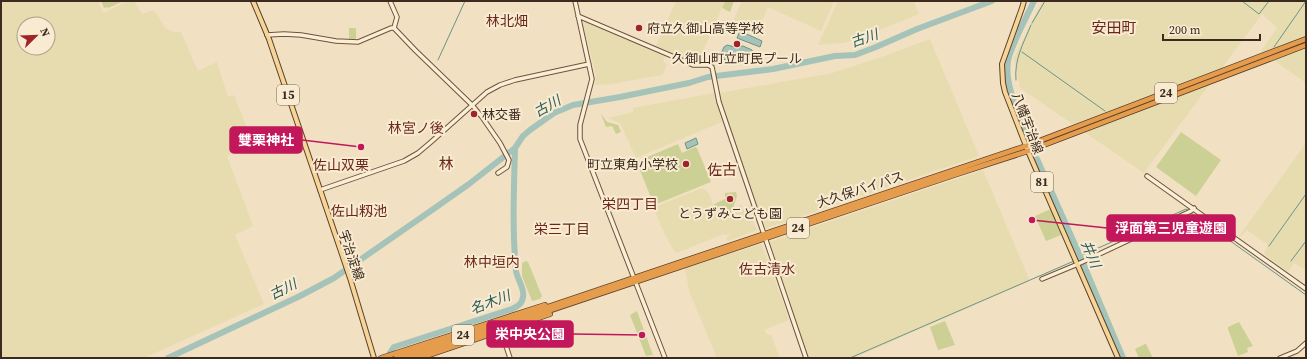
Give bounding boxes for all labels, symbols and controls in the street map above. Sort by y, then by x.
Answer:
district label: 林北畑 [486,11,528,31]
north arrow [16,16,56,56]
scale bar [1163,16,1260,42]
district label: 安田町 [1091,17,1137,38]
place label: 府立久御山高等学校 [647,20,764,37]
text: 200 m [1169,22,1201,38]
marker: 府立久御山高等学校 [634,23,644,33]
water label: 古川 [848,23,882,52]
text: N [36,26,53,39]
marker: 久御山町立町民プール [732,39,742,49]
place label: 久御山町立町民プール [672,50,802,67]
road number: 24 [1155,83,1177,103]
road number: 15 [277,85,299,105]
water label: 古川 [530,89,566,122]
street label: 八幡宇治線 [1008,90,1047,157]
place label: 林交番 [482,106,521,123]
marker: 林交番 [469,109,479,119]
district label: 林宮ノ後 [388,118,444,138]
callout: 雙栗神社 [230,127,302,153]
text: 雙栗神社 [238,130,294,150]
district label: 林 [438,153,454,174]
district label: 佐山双栗 [313,155,369,175]
place label: 町立東角小学校 [587,156,678,173]
marker: 町立東角小学校 [681,159,691,169]
district label: 佐古 [707,159,737,180]
street label: 大久保バイパス [814,167,906,212]
road number: 81 [1031,172,1053,192]
district label: 栄四丁目 [602,194,658,214]
marker: とうずみこども園 [725,194,735,204]
district label: 佐山籾池 [331,201,387,221]
place label: とうずみこども園 [678,205,782,222]
callout: 浮面第三児童遊園 [1107,215,1235,241]
road number: 24 [787,218,809,238]
text: 浮面第三児童遊園 [1115,218,1227,238]
district label: 栄三丁目 [534,219,590,239]
street label: 宇治淀線 [335,228,368,283]
water label: 井川 [1076,237,1106,273]
district label: 林中垣内 [464,252,520,272]
district label: 佐古清水 [739,259,795,279]
water label: 古川 [266,273,302,304]
water label: 名木川 [467,284,515,319]
callout: 栄中央公園 [487,321,573,347]
text: 栄中央公園 [495,324,565,344]
road number: 24 [452,325,474,345]

